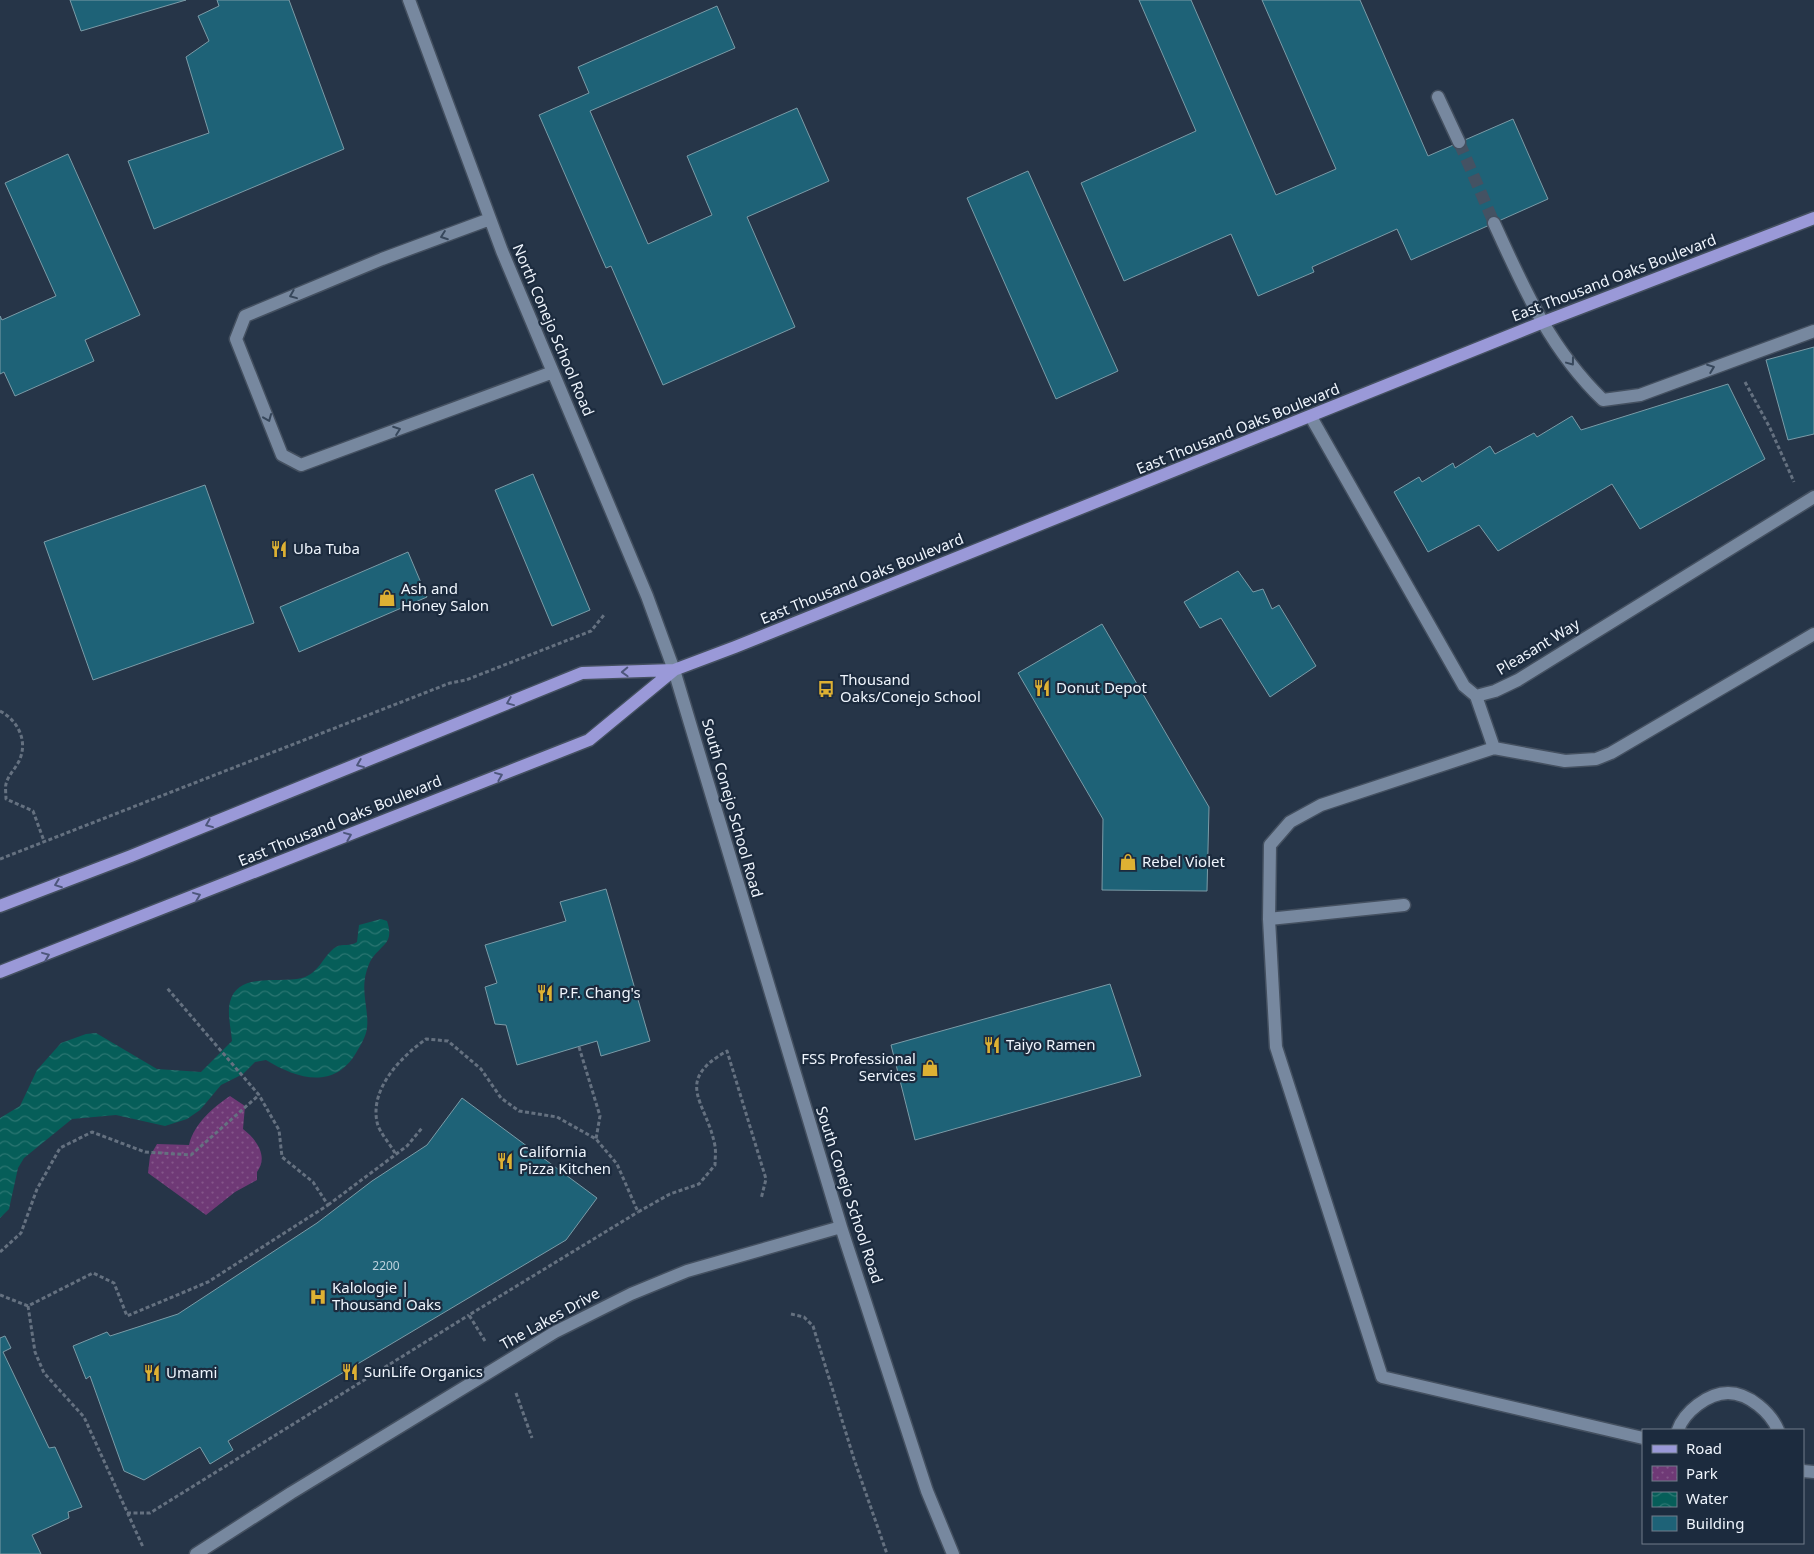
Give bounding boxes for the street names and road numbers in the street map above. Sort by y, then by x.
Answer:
street label: East Thousand Oaks Boulevard [1508,229,1719,325]
street label: North Conejo School Road [509,241,599,419]
street label: East Thousand Oaks Boulevard [1133,378,1342,478]
street label: East Thousand Oaks Boulevard [757,528,966,628]
street label: Pleasant Way [1492,613,1583,679]
street label: South Conejo School Road [698,716,768,899]
street label: East Thousand Oaks Boulevard [235,770,444,870]
street label: South Conejo School Road [812,1104,888,1286]
street label: The Lakes Drive [496,1282,603,1354]

